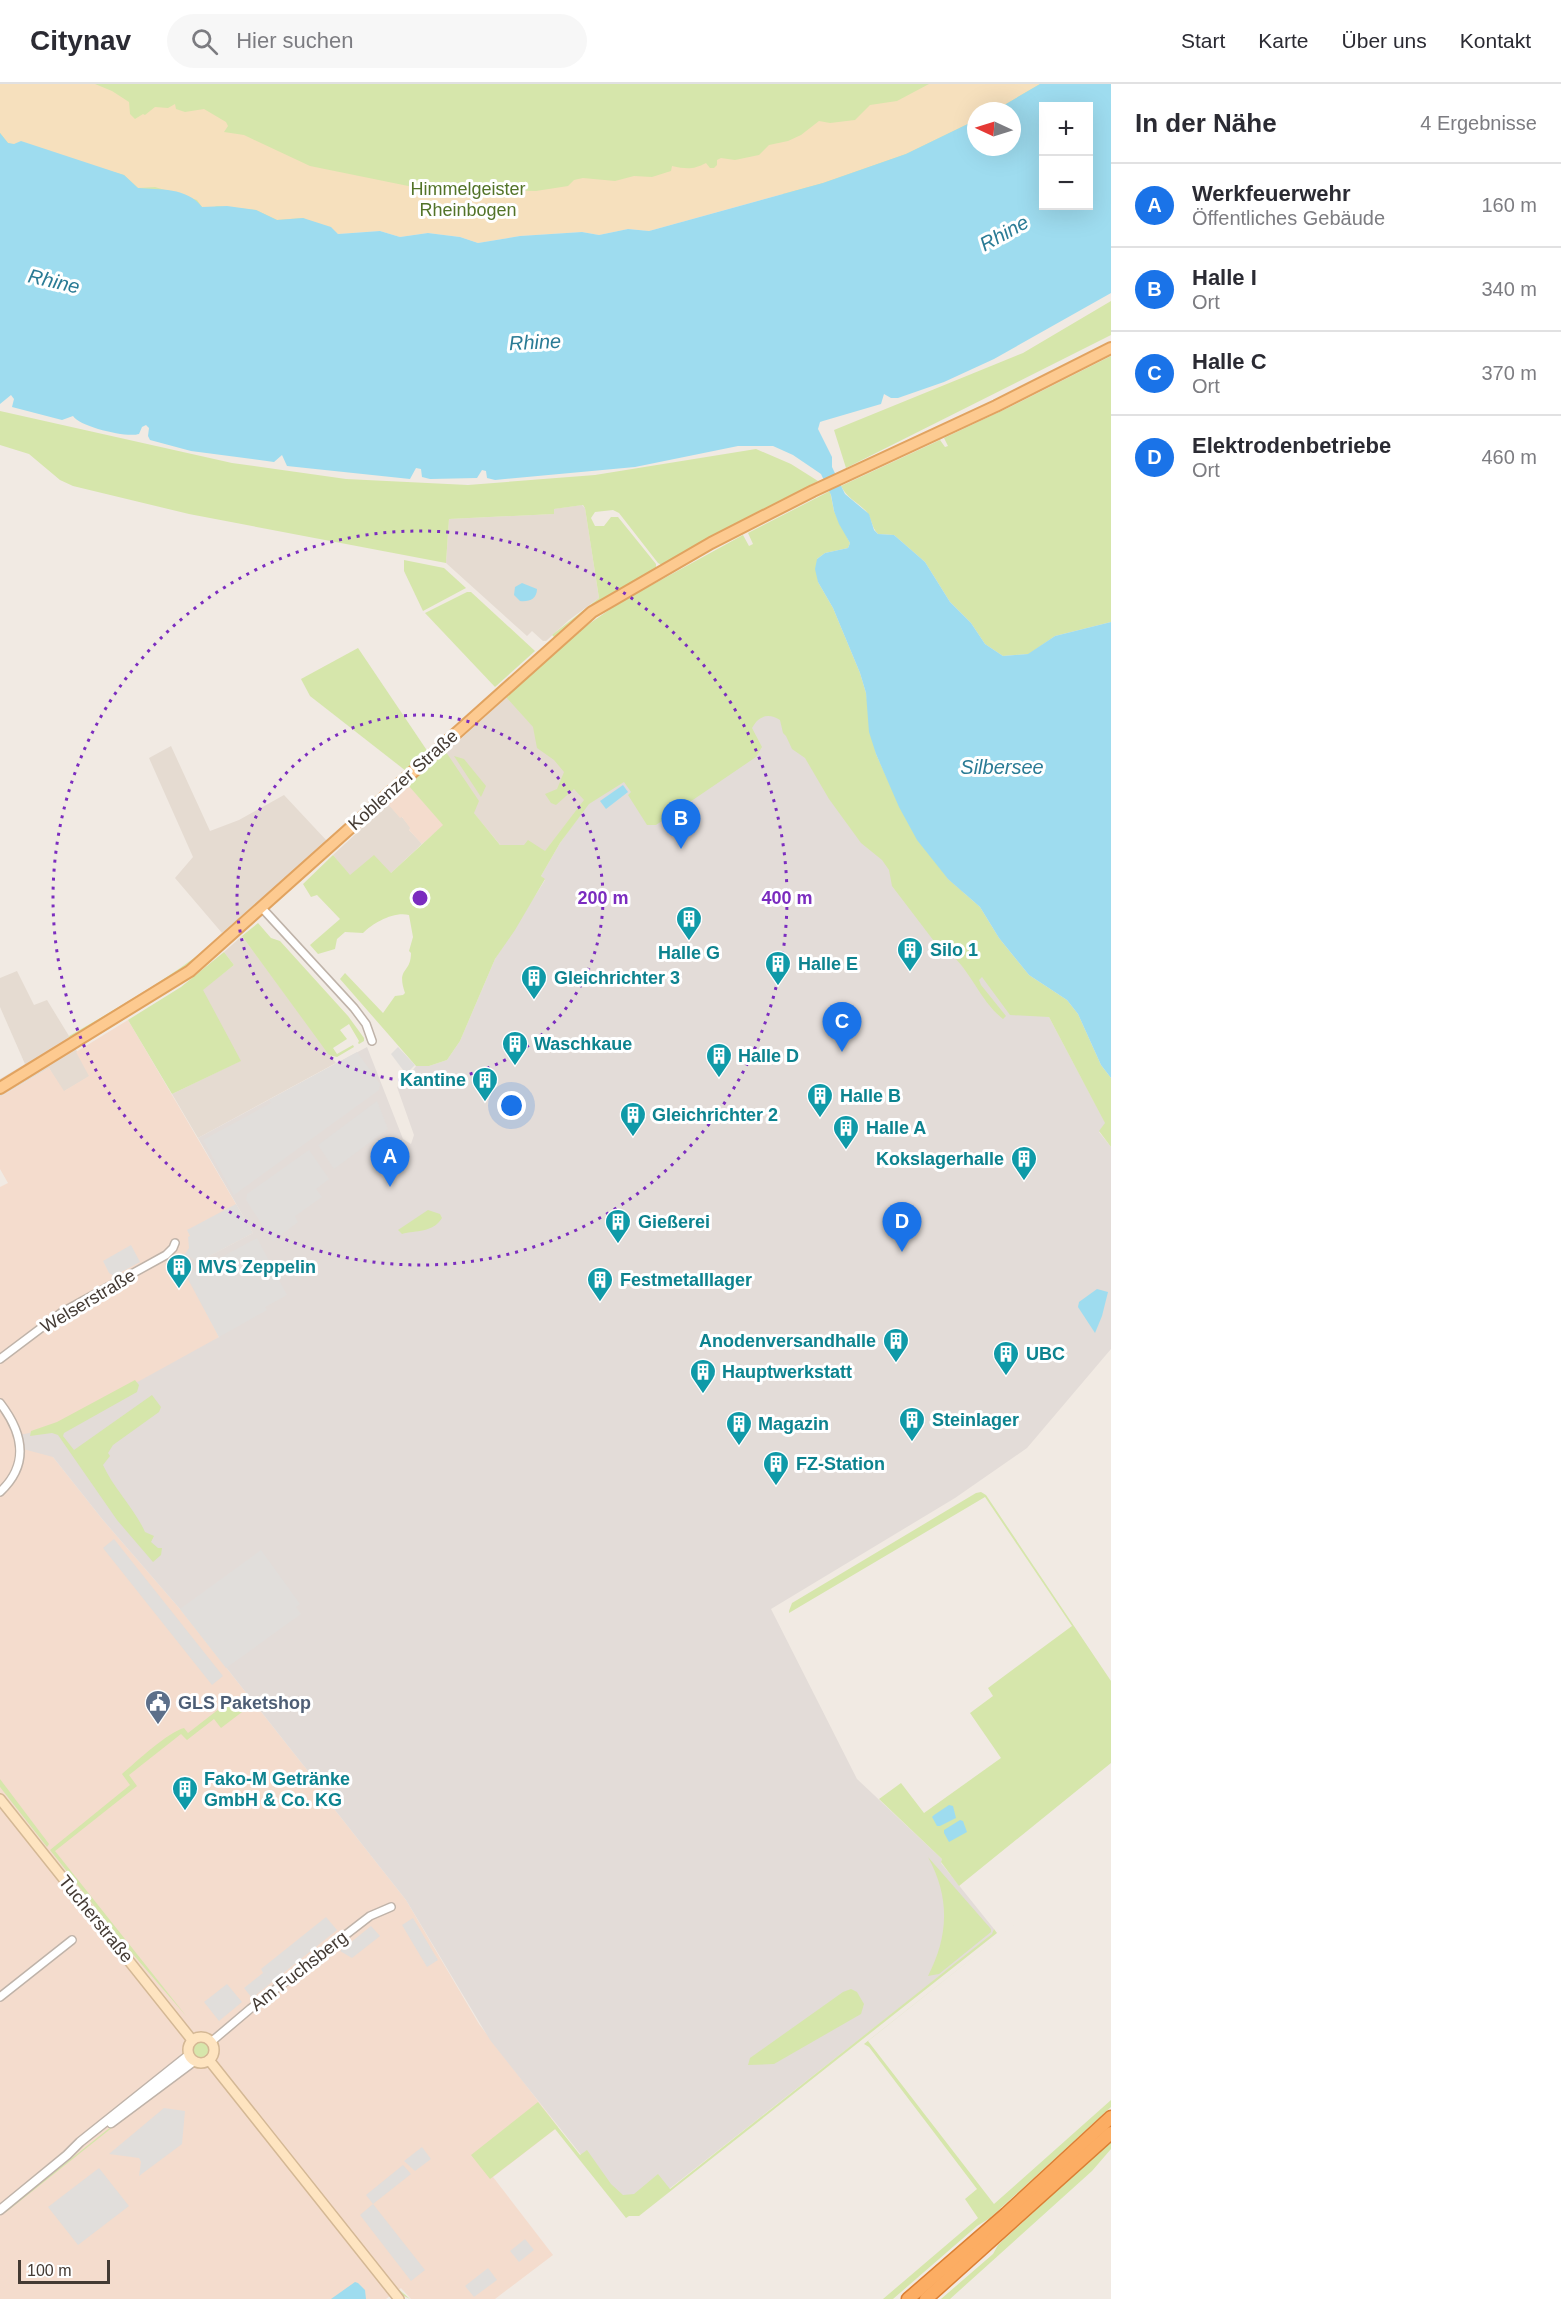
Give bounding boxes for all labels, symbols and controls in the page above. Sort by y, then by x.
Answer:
search box [167,14,587,68]
text: Citynav [30,25,131,56]
icon: search [188,25,221,58]
text: Hier suchen [236,28,354,53]
text: Start [1181,29,1225,52]
text: Karte [1258,29,1309,52]
text: Über uns [1342,29,1427,52]
text: Kontakt [1460,29,1531,52]
north arrow [967,102,1021,156]
map controls [1039,102,1093,210]
button: + [1039,102,1093,156]
text: In der Nähe [1135,108,1277,138]
text: 4 Ergebnisse [1420,112,1537,134]
button: − [1039,156,1093,210]
park label: Himmelgeister Rheinbogen [410,179,526,220]
text: Werkfeuerwehr [1192,181,1351,206]
text: A [1147,194,1162,216]
text: 160 m [1481,194,1537,216]
text: Öffentliches Gebäude [1192,207,1385,229]
water label: Rhine [976,211,1032,255]
water label: Rhine [26,264,82,298]
text: Halle I [1192,265,1257,290]
text: B [1147,278,1162,300]
text: 340 m [1481,278,1537,300]
text: Ort [1192,291,1220,313]
water label: Rhine [508,330,562,354]
text: Halle C [1192,349,1267,374]
text: C [1147,362,1162,384]
text: 370 m [1481,362,1537,384]
text: Ort [1192,375,1220,397]
text: Elektrodenbetriebe [1192,433,1391,458]
text: D [1147,446,1162,468]
text: 460 m [1481,446,1537,468]
text: Ort [1192,459,1220,481]
street label: Koblenzer Straße [344,726,462,834]
water label: Silbersee [960,756,1044,778]
pin: B [662,800,700,849]
centre of rings [410,888,430,908]
text: 200 m [577,888,629,908]
text: 400 m [761,888,813,908]
building icon: Halle G [674,904,704,942]
building icon: Silo 1 [895,935,925,973]
place label: Silo 1 [930,940,978,960]
place label: Halle G [658,943,720,963]
building icon: Halle E [763,949,793,987]
place label: Halle E [798,954,858,974]
building icon: Gleichrichter 3 [519,963,549,1001]
place label: Gleichrichter 3 [554,968,680,988]
pin: C [822,1002,862,1052]
building icon: Waschkaue [500,1029,530,1067]
place label: Waschkaue [534,1034,632,1054]
building icon: Halle D [704,1041,734,1079]
place label: Halle D [738,1046,799,1066]
building icon: Kantine [470,1065,500,1103]
place label: Kantine [400,1070,466,1090]
building icon: Halle B [805,1081,835,1119]
place label: Halle B [840,1086,901,1106]
your location [497,1091,526,1120]
building icon: Gleichrichter 2 [618,1100,648,1138]
place label: Gleichrichter 2 [652,1105,778,1125]
building icon: Halle A [831,1113,861,1151]
place label: Halle A [866,1118,926,1138]
pin: A [370,1138,410,1187]
building icon: Kokslagerhalle [1009,1144,1039,1182]
place label: Kokslagerhalle [876,1149,1004,1169]
pin: D [882,1202,922,1252]
building icon: Gießerei [603,1207,633,1245]
place label: Gießerei [638,1212,710,1232]
building icon: MVS Zeppelin [164,1252,194,1290]
place label: MVS Zeppelin [198,1257,316,1277]
street label: Welserstraße [37,1265,139,1337]
building icon: Festmetalllager [585,1265,615,1303]
place label: Festmetalllager [620,1270,752,1290]
building icon: Anodenversandhalle [881,1326,911,1364]
place label: Anodenversandhalle [699,1331,876,1351]
building icon: UBC [991,1339,1021,1377]
place label: UBC [1026,1344,1065,1364]
building icon: Hauptwerkstatt [688,1357,718,1395]
place label: Hauptwerkstatt [722,1362,852,1382]
building icon: Steinlager [897,1405,927,1443]
building icon: Magazin [724,1409,754,1447]
place label: Steinlager [932,1410,1019,1430]
place label: Magazin [758,1414,829,1434]
building icon: FZ-Station [761,1449,791,1487]
place label: FZ-Station [796,1454,885,1474]
public building icon: GLS Paketshop [143,1688,173,1726]
place label: GLS Paketshop [178,1693,311,1713]
place label: Fako-M Getränke GmbH & Co. KG [204,1769,350,1810]
building icon: Fako-M Getränke GmbH & Co. KG [170,1774,200,1812]
street label: Tucherstraße [55,1871,137,1967]
street label: Am Fuchsberg [247,1927,351,2015]
scale bar [18,2257,110,2284]
text: 100 m [27,2262,71,2279]

